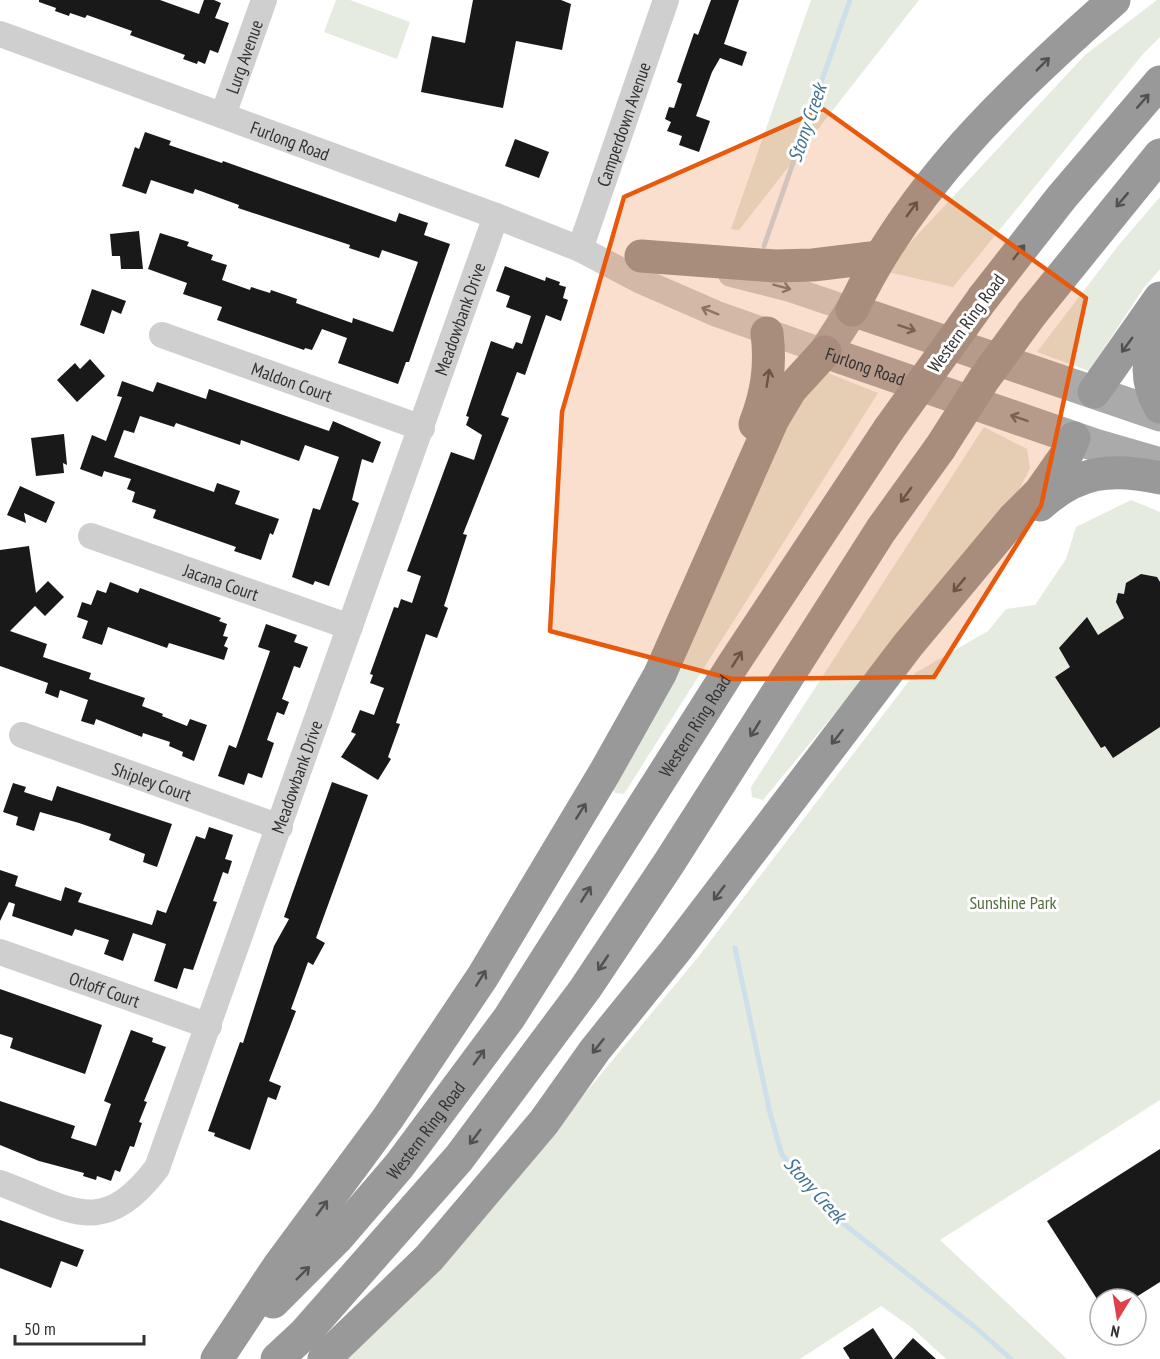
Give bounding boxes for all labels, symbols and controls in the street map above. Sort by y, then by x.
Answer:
street label: Lurg Avenue [220,17,268,97]
one-way arrow [1035,57,1050,72]
street label: Camperdown Avenue [591,59,655,189]
water label: Stony Creek [782,78,833,166]
one-way arrow [1136,94,1150,109]
street label: Furlong Road [247,115,333,165]
one-way arrow [1116,191,1129,207]
one-way arrow [906,201,918,217]
one-way arrow [1013,244,1026,260]
street label: Meadowbank Drive [429,259,490,378]
street label: Western Ring Road [922,269,1010,377]
one-way arrow [772,281,791,293]
one-way arrow [702,305,720,316]
one-way arrow [897,324,916,335]
one-way arrow [1121,336,1133,352]
street label: Furlong Road [823,342,908,390]
street label: Maldon Court [249,357,335,406]
one-way arrow [763,369,774,389]
one-way arrow [1010,412,1029,423]
one-way arrow [900,487,912,503]
street label: Jacana Court [180,558,262,606]
one-way arrow [952,577,965,593]
one-way arrow [730,651,743,668]
street label: Western Ring Road [653,670,735,781]
street label: Meadowbank Drive [266,717,327,836]
one-way arrow [748,720,760,737]
one-way arrow [830,729,843,745]
street label: Shipley Court [109,757,195,806]
one-way arrow [575,803,587,820]
one-way arrow [713,884,725,900]
one-way arrow [580,886,592,903]
park label: Sunshine Park [969,891,1057,914]
one-way arrow [597,955,609,971]
street label: Orloff Court [66,966,143,1012]
one-way arrow [475,970,487,987]
one-way arrow [592,1038,605,1054]
one-way arrow [473,1050,486,1066]
street label: Western Ring Road [381,1077,470,1184]
one-way arrow [469,1129,481,1145]
water label: Stony Creek [778,1151,853,1230]
one-way arrow [316,1200,329,1216]
one-way arrow [295,1265,310,1280]
north arrow [1088,1287,1148,1347]
scale bar [15,1308,144,1346]
text: 50 m [24,1317,56,1340]
text: N [1109,1321,1121,1342]

